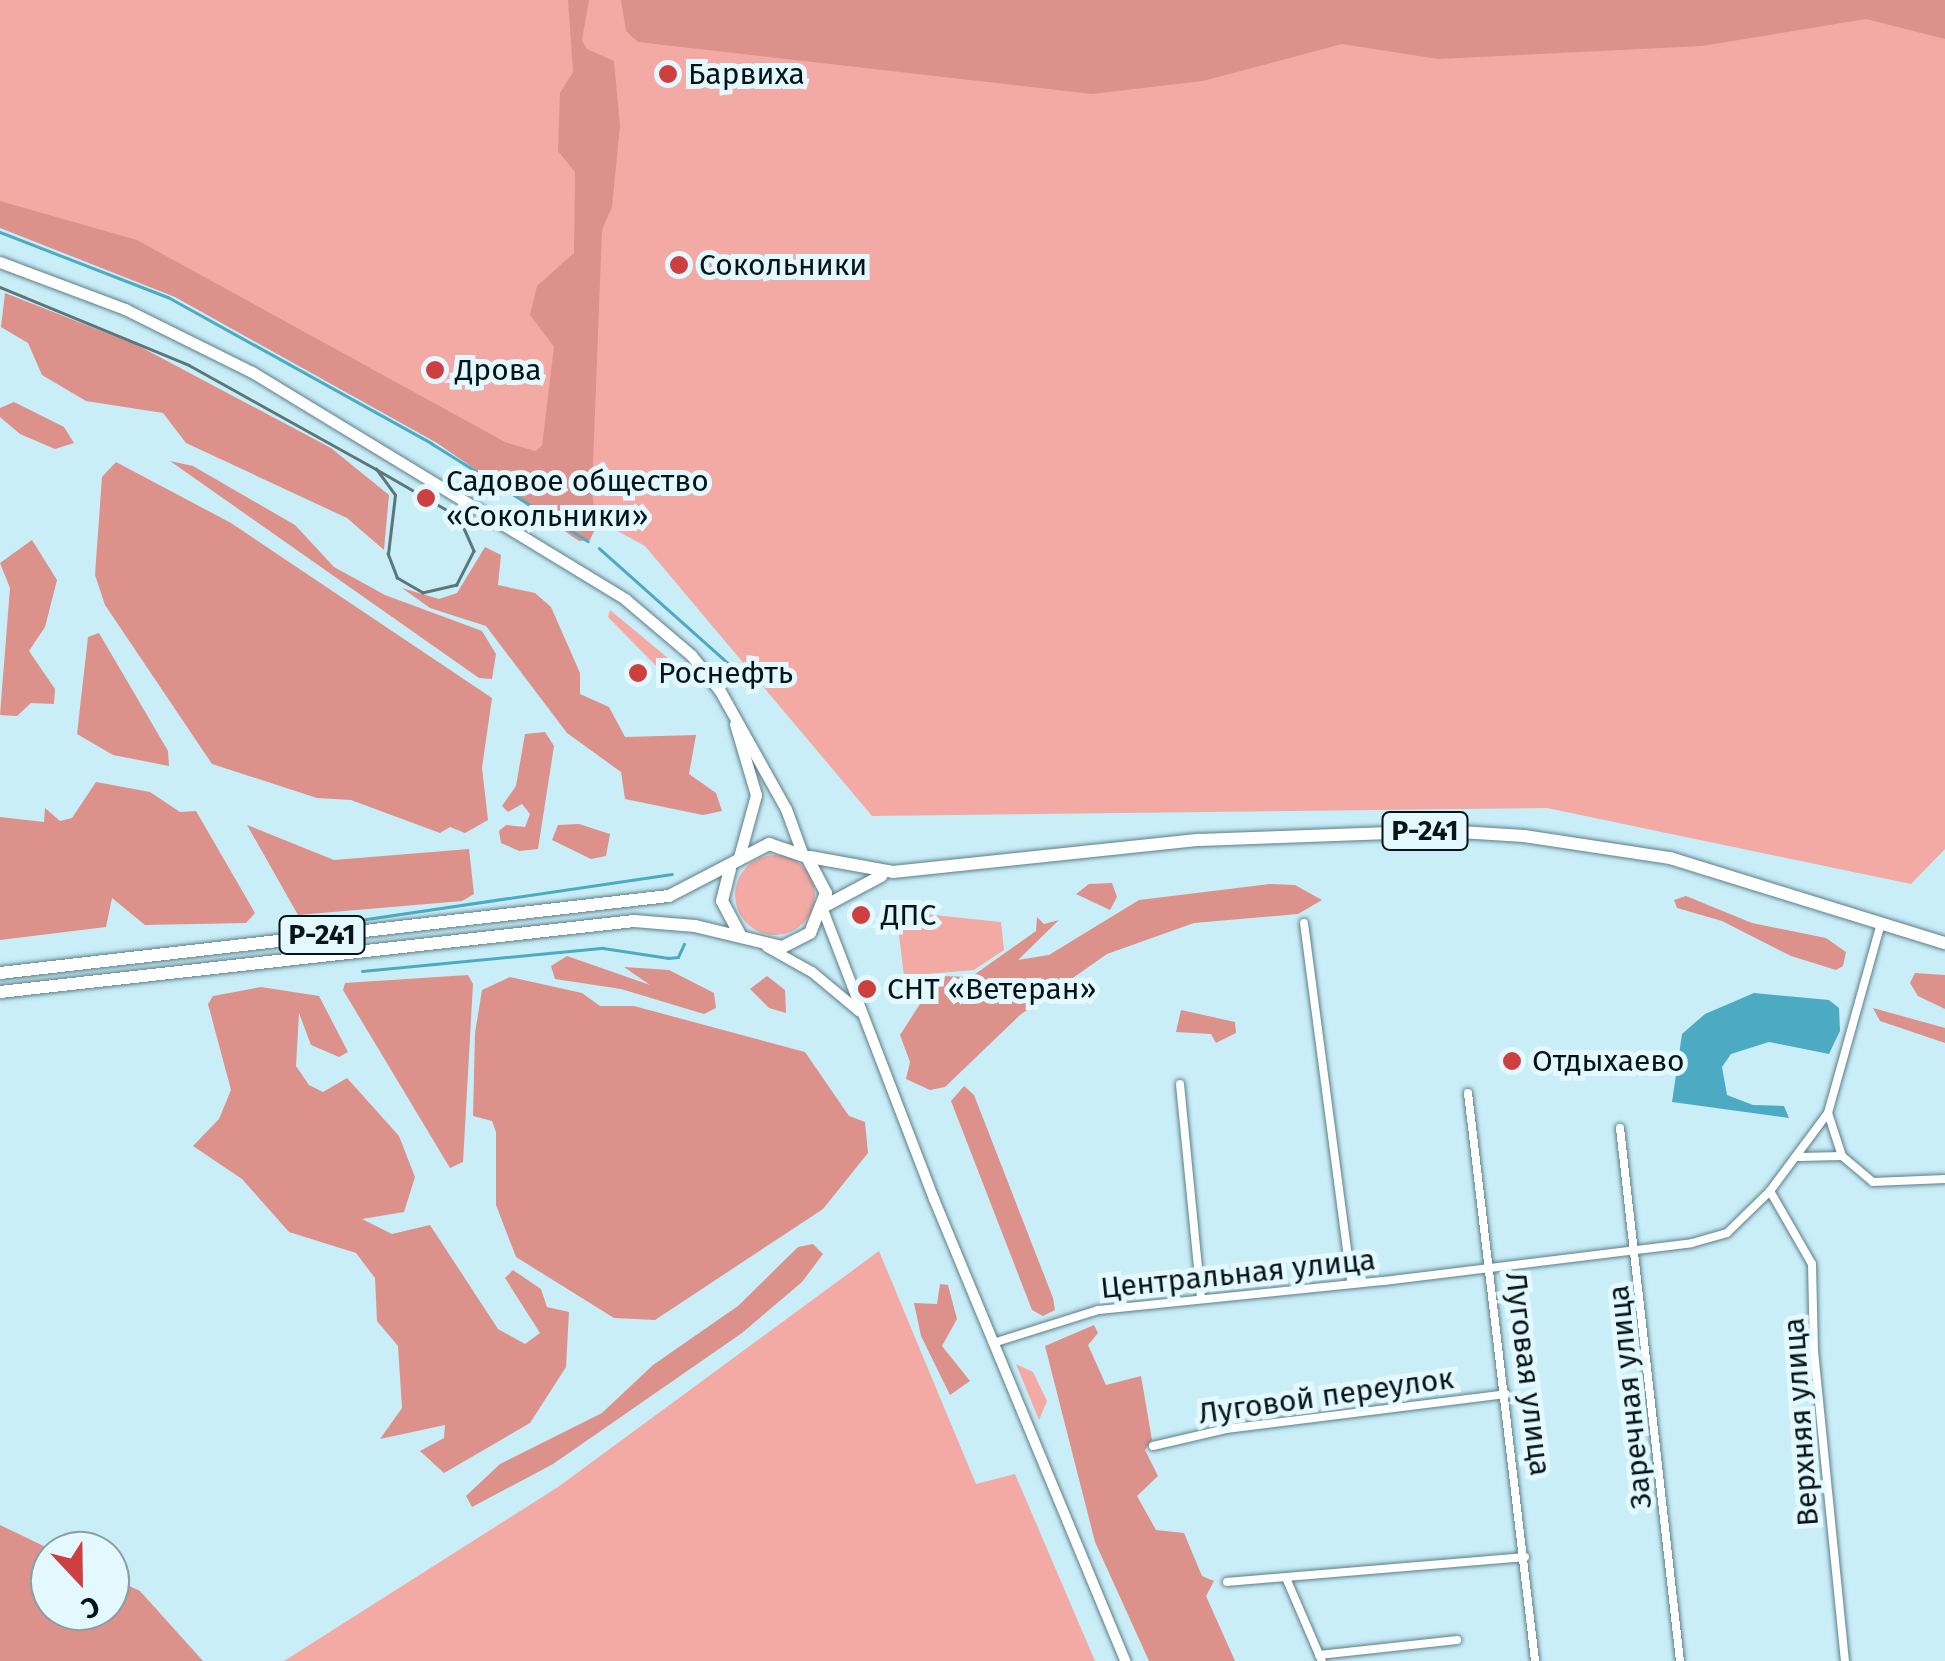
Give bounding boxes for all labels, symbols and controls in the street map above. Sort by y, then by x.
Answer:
place label: Барвиха [688,56,805,92]
marker: Барвиха [657,63,679,85]
place label: Сокольники [699,247,867,283]
marker: Сокольники [668,254,690,276]
place label: Дрова [455,352,542,388]
marker: Дрова [424,359,446,381]
place label: Садовое общество «Сокольники» [446,463,709,534]
marker: Садовое общество «Сокольники» [415,487,437,509]
place label: Роснефть [658,655,793,691]
marker: Роснефть [627,662,649,684]
road number: Р-241 [1380,808,1470,854]
place label: ДПС [881,897,936,933]
marker: ДПС [850,904,872,926]
road number: Р-241 [277,912,367,958]
place label: СНТ «Ветеран» [887,971,1096,1007]
marker: СНТ «Ветеран» [856,978,878,1000]
place label: Отдыхаево [1532,1043,1685,1079]
marker: Отдыхаево [1501,1050,1523,1072]
street label: Центральная улица [1099,1242,1377,1306]
street label: Луговая улица [1498,1270,1558,1478]
street label: Заречная улица [1600,1283,1660,1511]
street label: Верхняя улица [1776,1316,1826,1528]
street label: Луговой переулок [1196,1360,1456,1432]
north arrow [30,1531,130,1631]
text: С [77,1589,104,1626]

